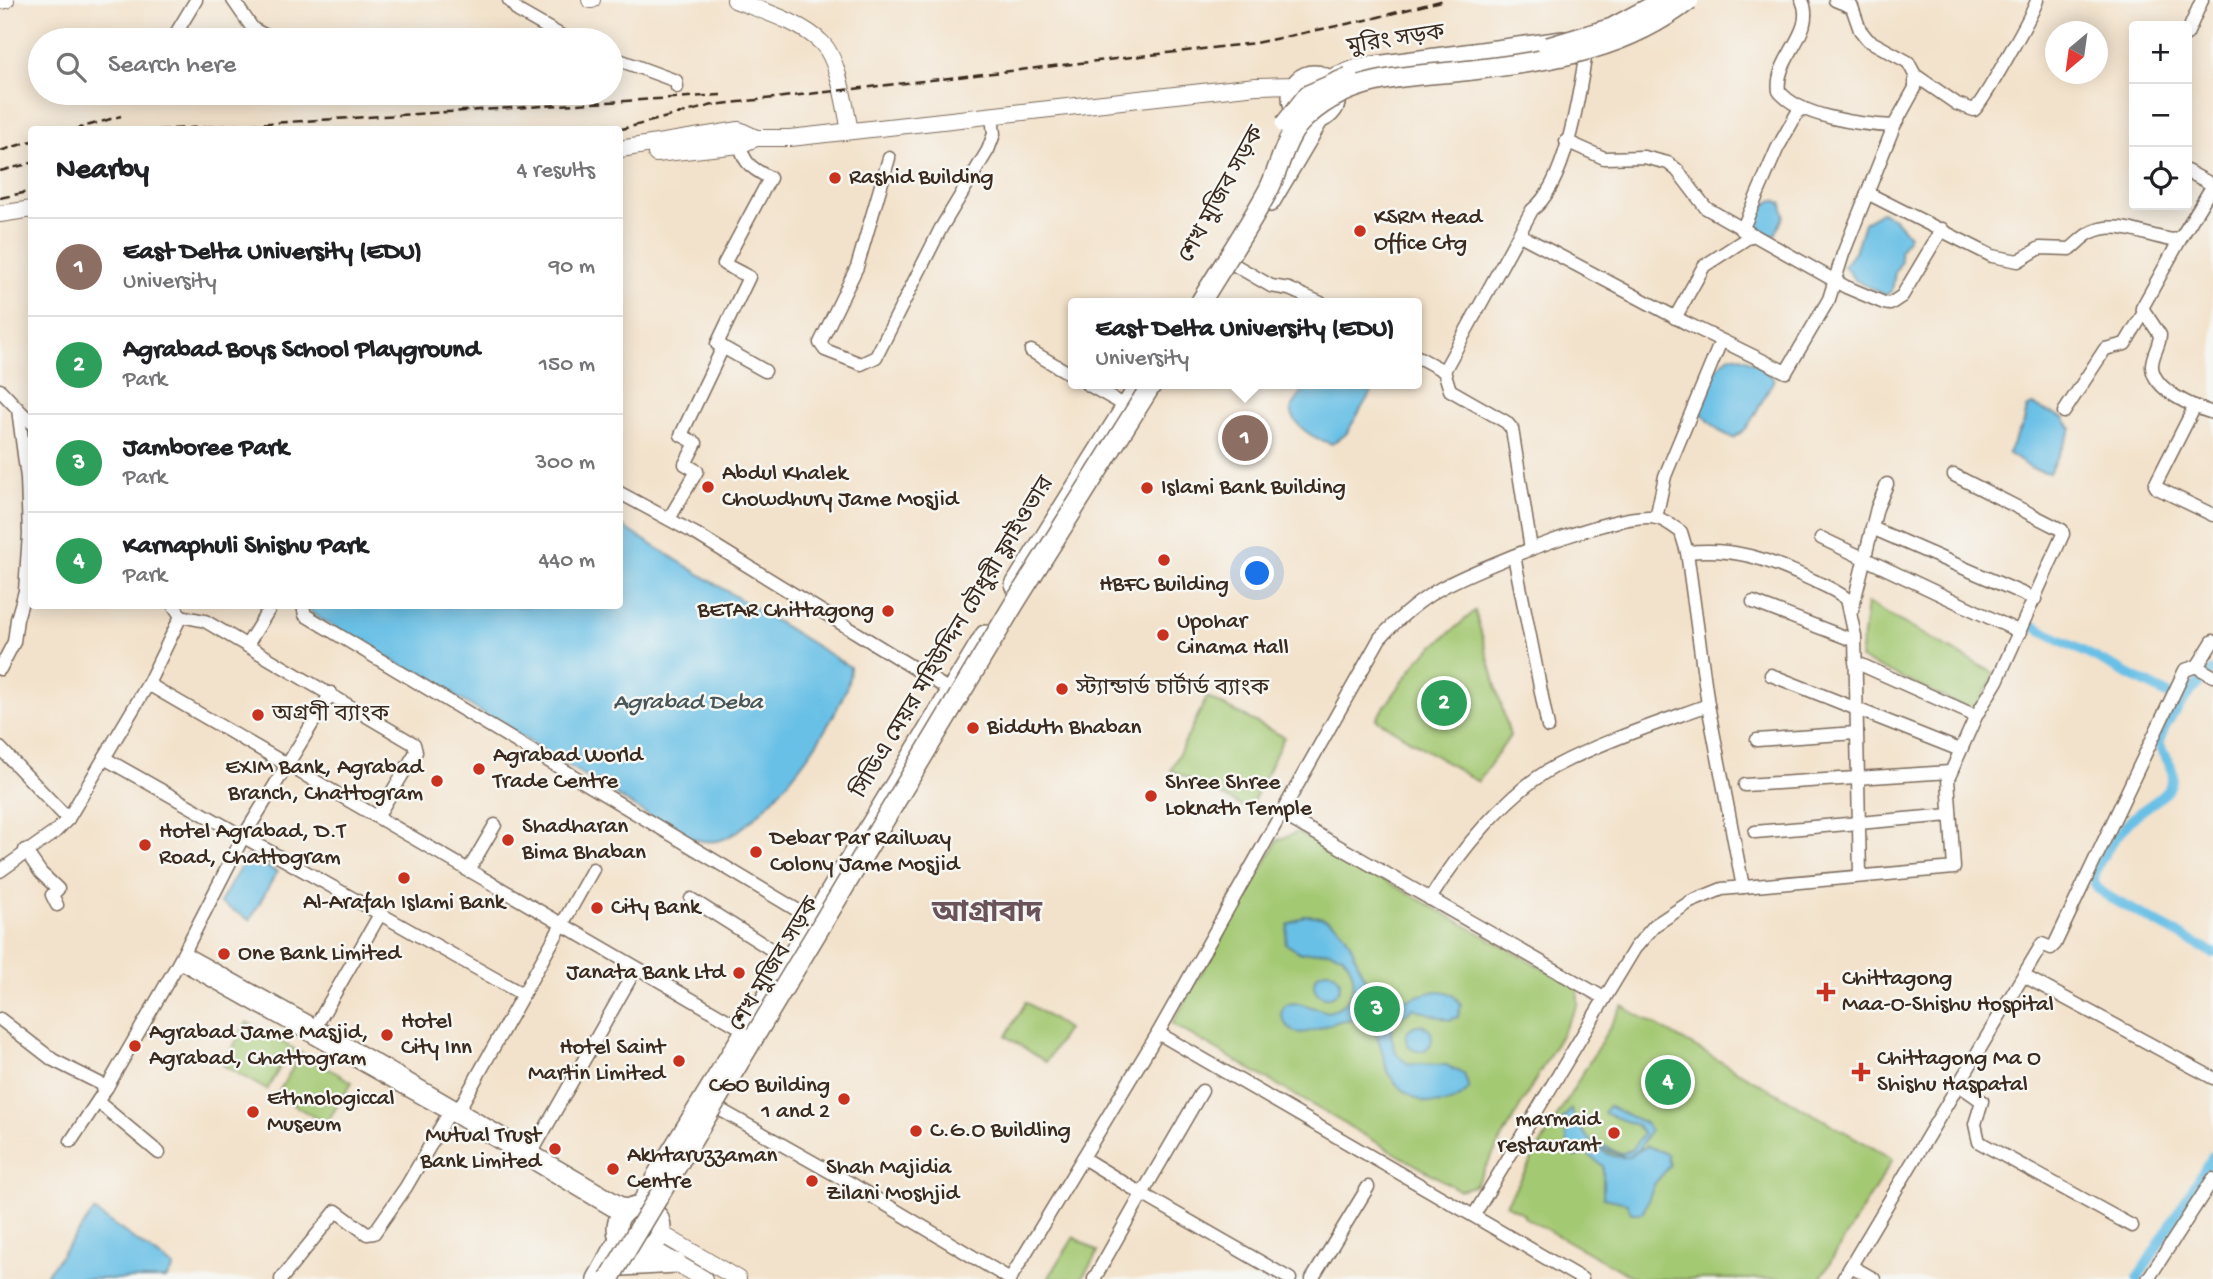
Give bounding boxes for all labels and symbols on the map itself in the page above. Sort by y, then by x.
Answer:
street label: মুরিং সড়ক [1344,18,1447,62]
north arrow [2045,21,2108,84]
street label: শেখ মুজিব সড়ক [1173,121,1272,268]
place label: Rashid Building [849,165,994,192]
marker: Rashid Building [827,170,843,186]
place label: KSRM Head Office Ctg [1374,205,1484,258]
marker: KSRM Head Office Ctg [1352,223,1368,239]
pin: 1 [1222,412,1268,464]
place label: Abdul Khalek Chowdhury Jame Mosjid [722,461,960,514]
street label: সিডিএ মেয়র মহিউদ্দিন চৌধুরী ফ্লাইওভার [845,471,1061,805]
place label: Islami Bank Building [1161,475,1346,502]
marker: Abdul Khalek Chowdhury Jame Mosjid [700,479,716,495]
marker: Islami Bank Building [1139,480,1155,496]
marker: HBFC Building [1156,552,1172,568]
your location [1240,556,1274,590]
place label: HBFC Building [1099,572,1229,599]
place label: BETAR Chittagong [697,598,874,625]
marker: BETAR Chittagong [880,603,896,619]
place label: Upohar Cinama Hall [1177,609,1289,662]
marker: Upohar Cinama Hall [1155,627,1171,643]
place label: স্ট্যান্ডার্ড চার্টার্ড ব্যাংক [1075,672,1270,703]
pin: 2 [1421,677,1467,729]
marker: স্ট্যান্ডার্ড চার্টার্ড ব্যাংক [1054,681,1070,697]
water label: Agrabad Deba [613,689,764,718]
place label: অগ্রণী ব্যাংক [271,700,389,729]
marker: অগ্রণী ব্যাংক [250,707,266,723]
place label: Bidduth Bhaban [986,715,1141,742]
marker: Bidduth Bhaban [965,720,981,736]
place label: Agrabad World Trade Centre [491,743,644,796]
place label: EXIM Bank, Agrabad Branch, Chattogram [225,755,425,808]
marker: Agrabad World Trade Centre [471,761,487,777]
place label: Shree Shree Loknath Temple [1165,770,1313,823]
marker: EXIM Bank, Agrabad Branch, Chattogram [429,773,445,789]
marker: Shree Shree Loknath Temple [1143,788,1159,804]
place label: Shadharan Bima Bhaban [521,814,646,867]
place label: Hotel Agrabad, D.T Road, Chattogram [159,819,347,872]
place label: Debar Par Railway Colony Jame Mosjid [768,826,961,879]
marker: Shadharan Bima Bhaban [500,832,516,848]
marker: Hotel Agrabad, D.T Road, Chattogram [137,837,153,853]
marker: Debar Par Railway Colony Jame Mosjid [748,844,764,860]
marker: Al-Arafah Islami Bank [396,870,412,886]
place label: Al-Arafah Islami Bank [303,890,508,917]
street label: শেখ মুজিব সড়ক [724,891,827,1037]
place label: City Bank [611,895,703,922]
district label: আগ্রাবাদ [931,898,1043,933]
marker: City Bank [589,900,605,916]
place label: One Bank Limited [238,941,402,968]
marker: One Bank Limited [216,946,232,962]
place label: Janata Bank Ltd [566,960,727,987]
marker: Janata Bank Ltd [731,965,747,981]
place label: Chittagong Maa-O-Shishu Hospital [1842,966,2054,1019]
marker: Chittagong Maa-O-Shishu Hospital [1816,982,1836,1002]
pin: 3 [1354,983,1400,1035]
place label: Hotel City Inn [401,1009,472,1062]
place label: Agrabad Jame Masjid, Agrabad, Chattogram [149,1020,369,1073]
marker: Hotel City Inn [379,1027,395,1043]
place label: Hotel Saint Martin Limited [528,1035,667,1088]
marker: Agrabad Jame Masjid, Agrabad, Chattogram [127,1038,143,1054]
place label: Chittagong Ma O Shishu Haspatal [1877,1046,2041,1099]
marker: Hotel Saint Martin Limited [671,1053,687,1069]
pin: 4 [1645,1056,1691,1108]
marker: Chittagong Ma O Shishu Haspatal [1851,1062,1871,1082]
place label: CGO Building 1 and 2 [709,1073,830,1126]
place label: Ethnologiccal Museum [267,1086,394,1139]
marker: CGO Building 1 and 2 [836,1091,852,1107]
marker: Ethnologiccal Museum [245,1104,261,1120]
place label: marmaid restaurant [1497,1107,1602,1160]
place label: C.G.O Buildling [930,1118,1071,1145]
place label: Mutual Trust Bank Limited [419,1123,543,1176]
marker: C.G.O Buildling [908,1123,924,1139]
marker: marmaid restaurant [1606,1125,1622,1141]
marker: Mutual Trust Bank Limited [547,1141,563,1157]
place label: Akhtaruzzaman Centre [627,1143,777,1196]
place label: Shah Majidia Zilani Moshjid [826,1155,960,1208]
marker: Akhtaruzzaman Centre [605,1161,621,1177]
marker: Shah Majidia Zilani Moshjid [804,1173,820,1189]

